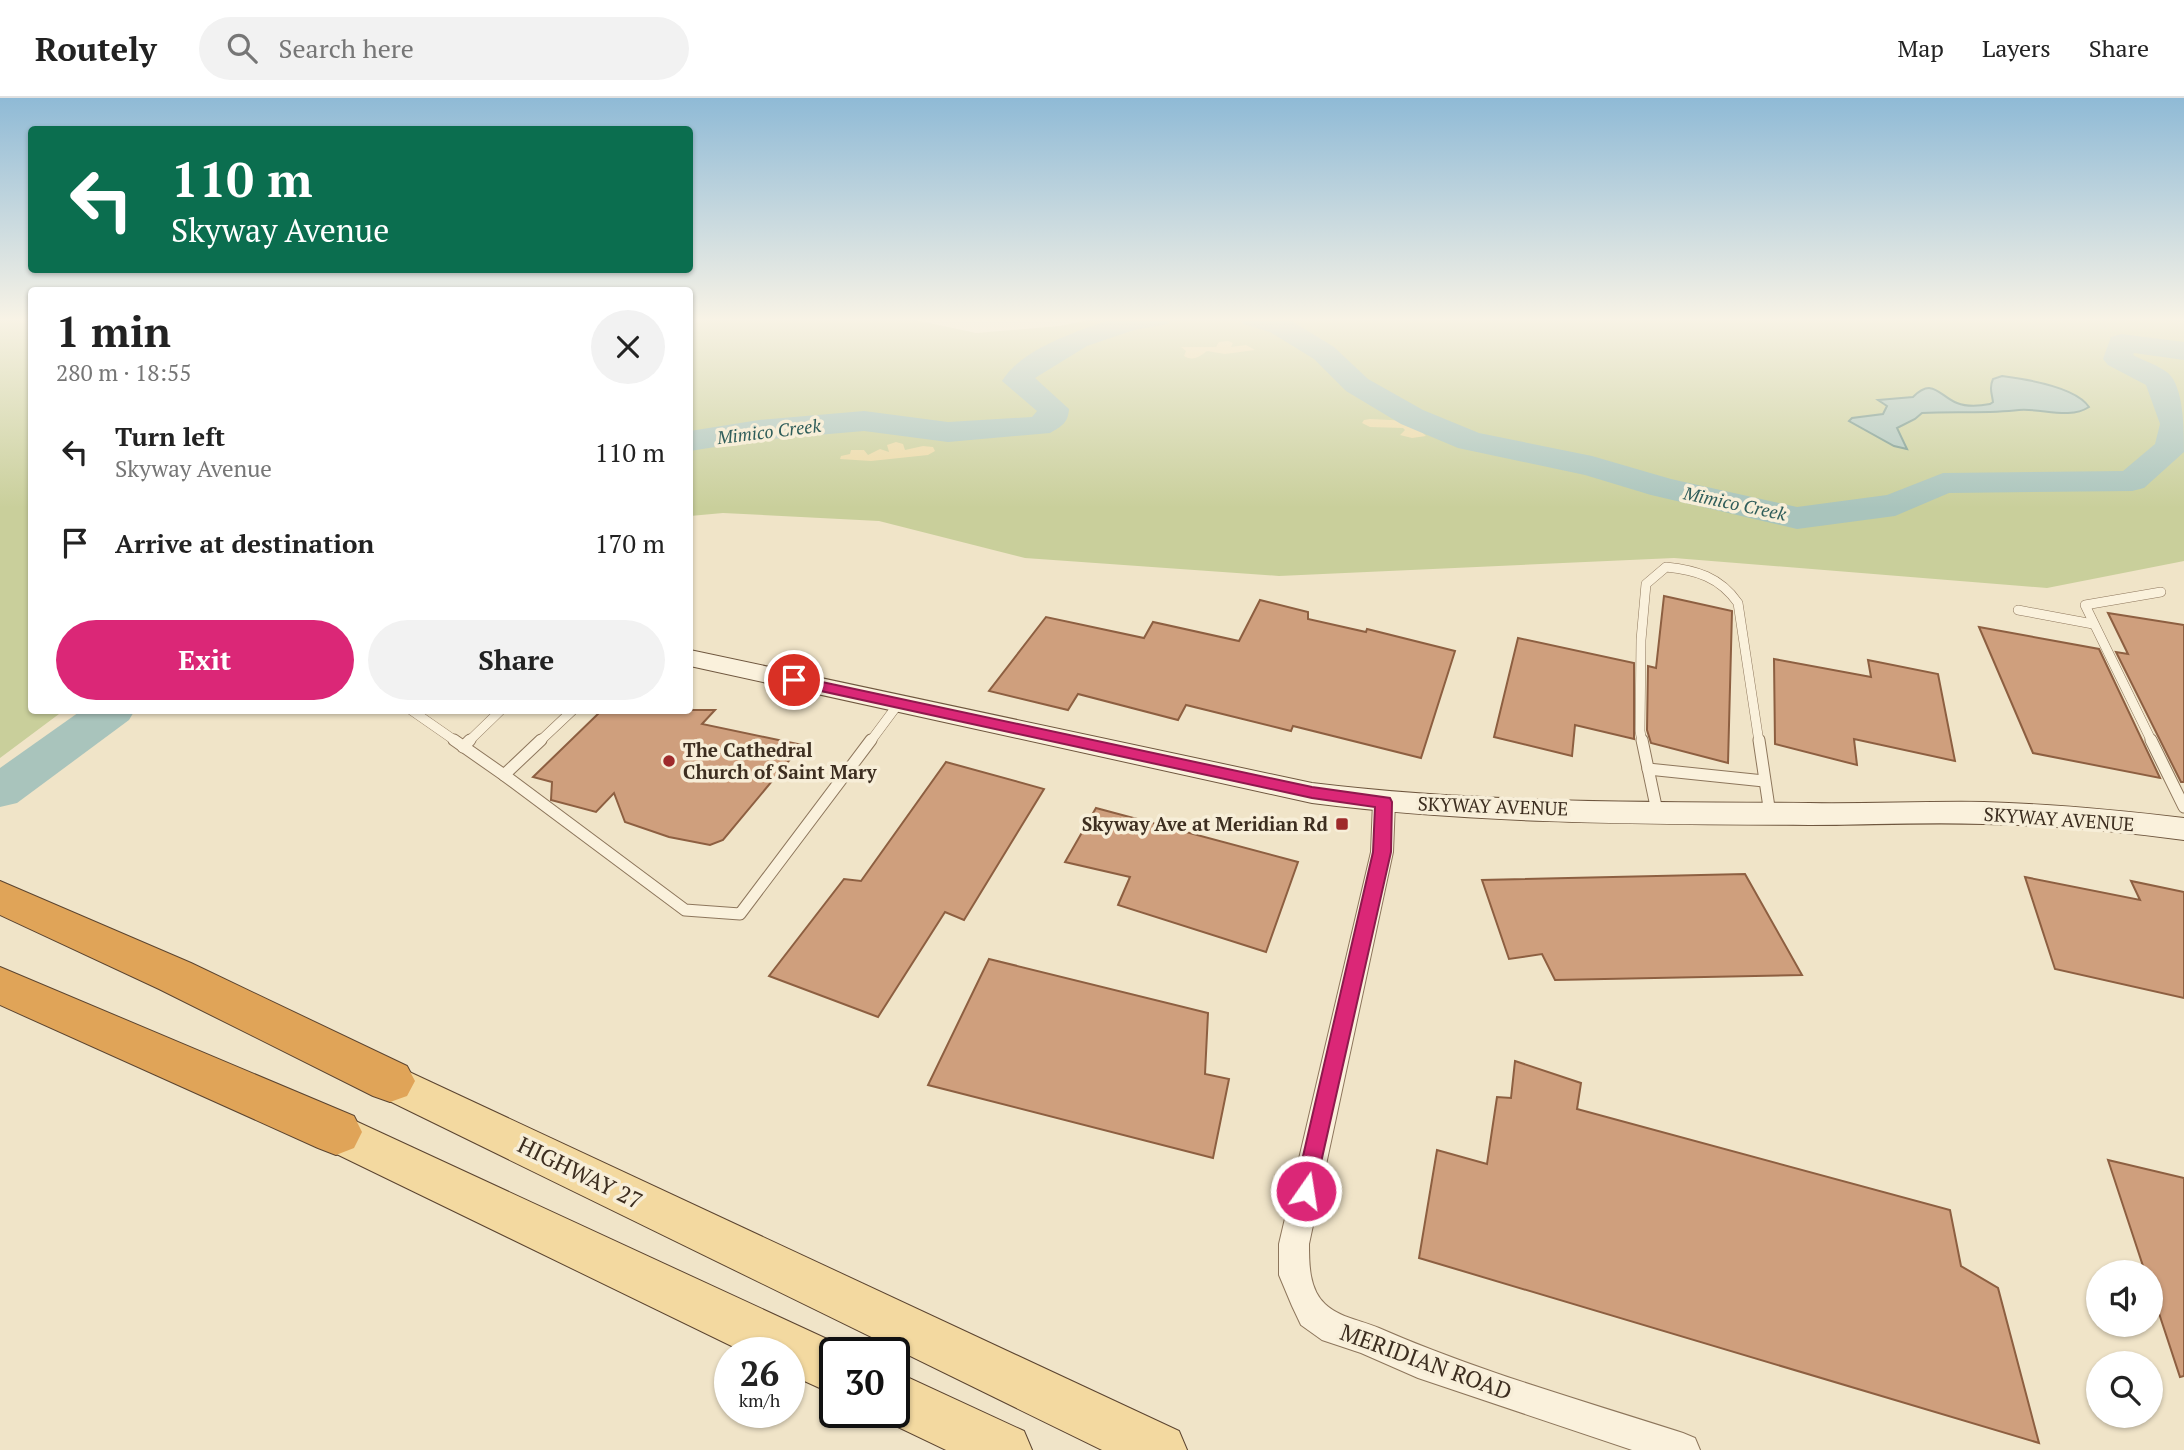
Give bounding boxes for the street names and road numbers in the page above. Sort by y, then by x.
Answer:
street label: SKYWAY AVENUE [1417,790,1569,821]
street label: SKYWAY AVENUE [1983,801,2135,836]
street label: HIGHWAY 27 [513,1129,648,1216]
street label: MERIDIAN ROAD [1336,1316,1516,1407]

